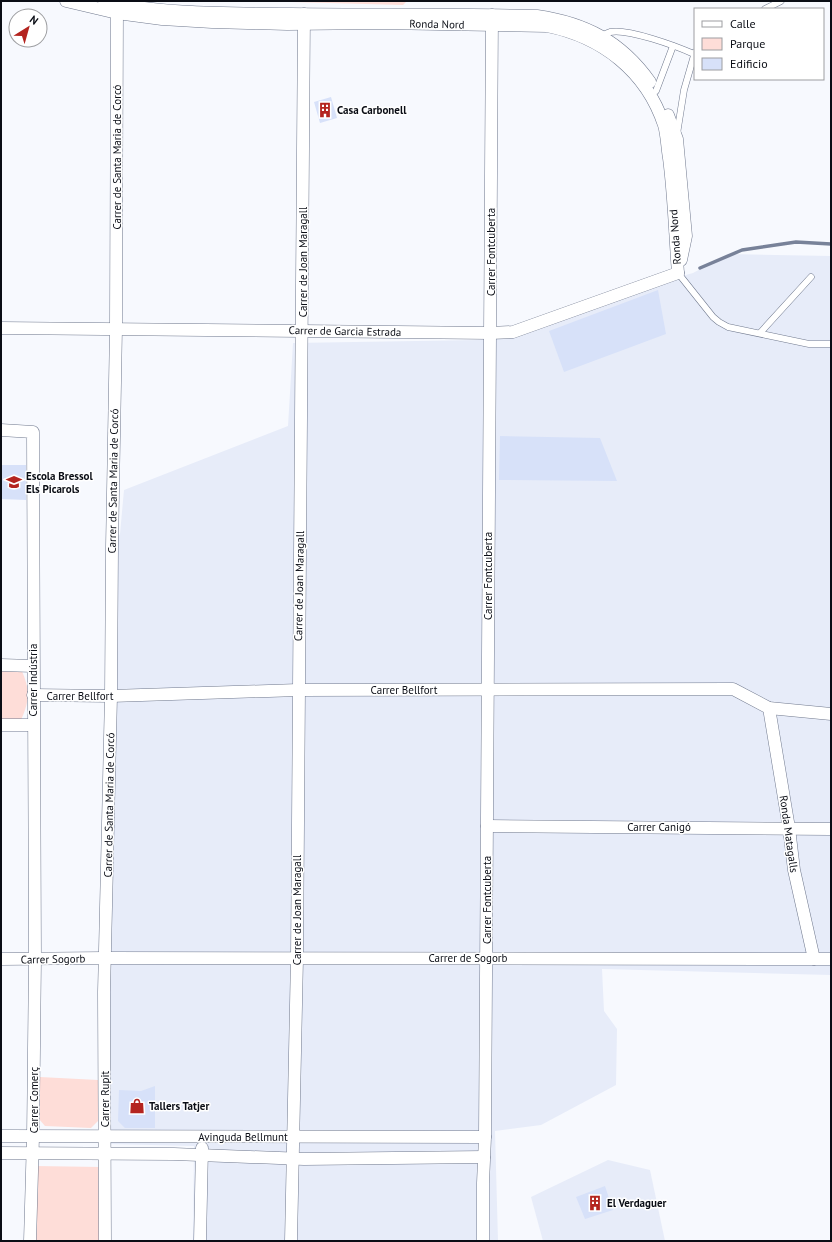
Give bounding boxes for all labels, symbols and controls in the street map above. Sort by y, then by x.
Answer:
north arrow [8,8,48,48]
legend [694,8,824,80]
text: N [27,12,41,28]
text: Calle [730,16,756,31]
street label: Ronda Nord [409,17,465,31]
text: Parque [730,36,765,51]
text: Edificio [730,56,768,71]
street label: Carrer de Santa Maria de Corcó [110,84,124,230]
building icon: Casa Carbonell [316,101,334,119]
place label: Casa Carbonell [337,103,407,117]
street label: Carrer de Joan Maragall [296,206,310,317]
street label: Carrer Fontcuberta [484,208,498,296]
street label: Ronda Nord [666,209,684,265]
street label: Carrer de Garcia Estrada [288,323,402,339]
street label: Carrer de Santa Maria de Corcó [105,408,121,554]
place label: Escola Bressol Els Picarols [26,469,93,496]
school or university icon: Escola Bressol Els Picarols [5,473,23,491]
street label: Carrer de Joan Maragall [291,530,307,641]
street label: Carrer Fontcuberta [481,532,495,620]
street label: Carrer Indústria [26,644,40,716]
street label: Carrer Bellfort [371,683,438,697]
street label: Carrer Bellfort [47,689,114,703]
street label: Carrer de Santa Maria de Corcó [101,732,117,878]
street label: Ronda Matagalls [777,794,801,874]
street label: Carrer Canigó [627,820,691,834]
street label: Carrer de Joan Maragall [290,854,304,965]
street label: Carrer Fontcuberta [480,856,494,944]
street label: Carrer Sogorb [21,951,85,967]
street label: Carrer de Sogorb [429,951,508,965]
street label: Carrer Comerç [27,1067,41,1133]
street label: Carrer Rupit [98,1071,112,1127]
shop icon: Tallers Tatjer [128,1097,146,1115]
place label: Tallers Tatjer [149,1099,209,1113]
street label: Avinguda Bellmunt [198,1130,288,1144]
building icon: El Verdaguer [586,1194,604,1212]
place label: El Verdaguer [607,1196,666,1210]

